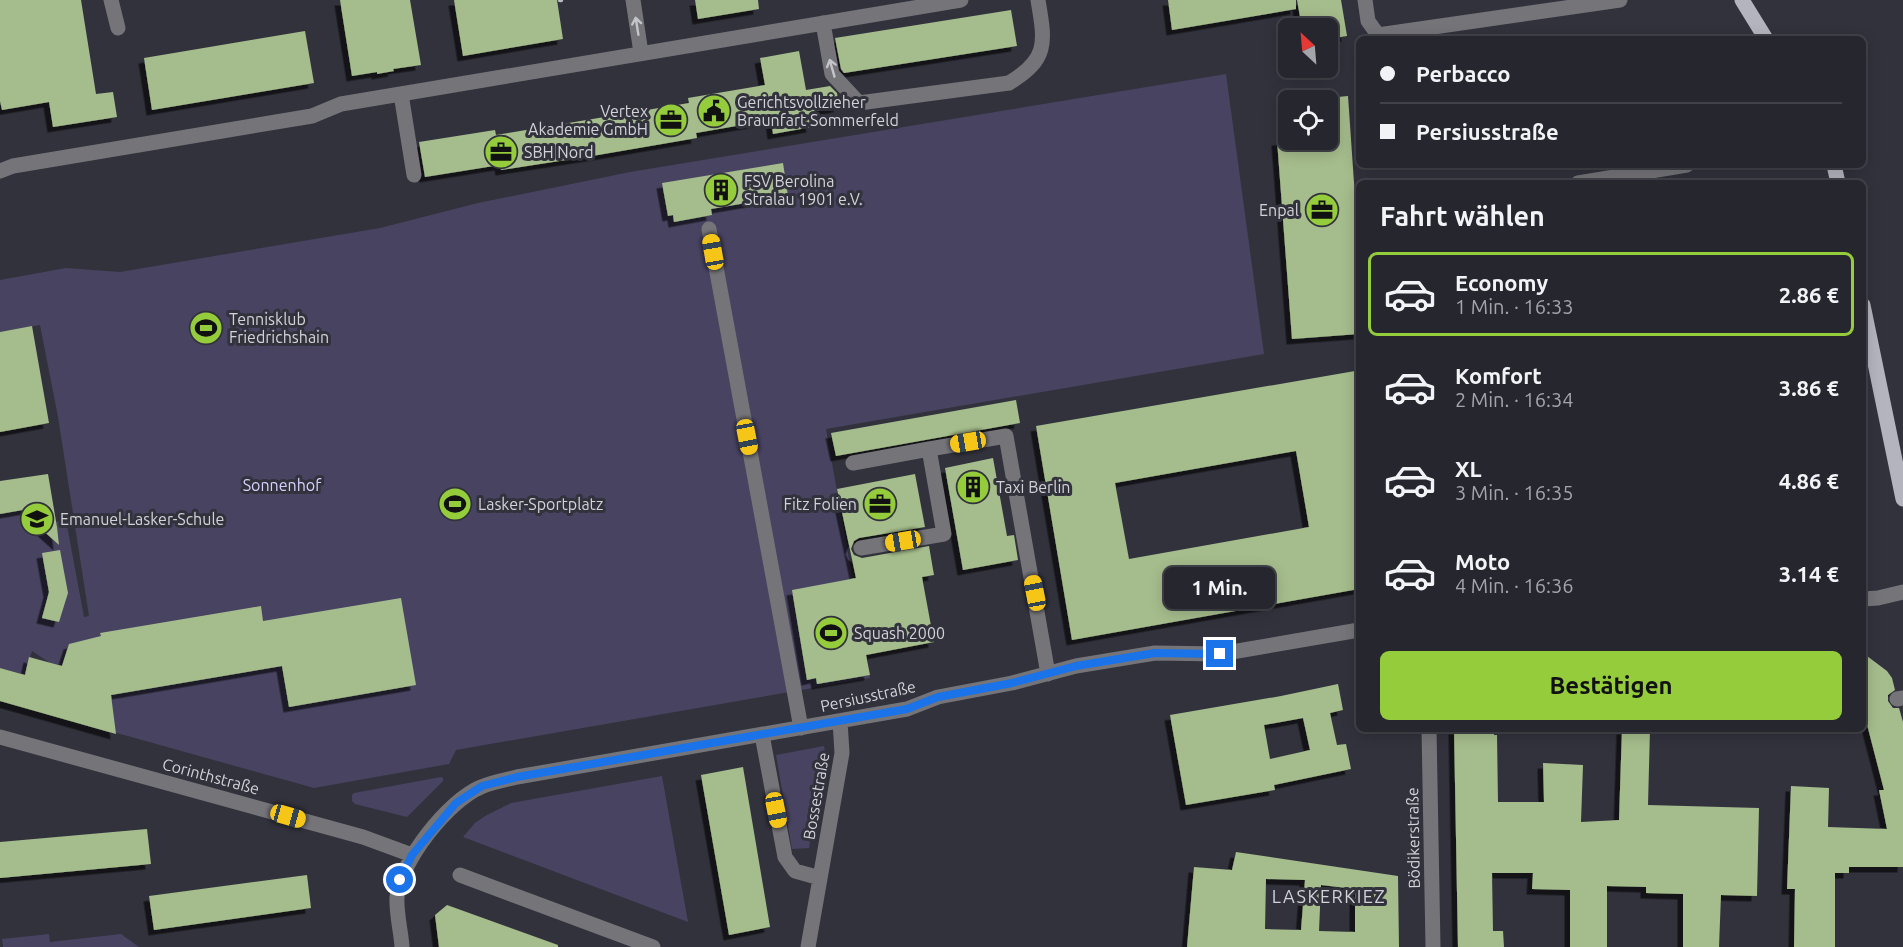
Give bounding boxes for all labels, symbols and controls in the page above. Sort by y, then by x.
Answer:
one-way arrow [631,17,642,37]
north arrow [1278,18,1338,78]
map controls [1278,18,1338,150]
one-way arrow [826,59,838,78]
text: Perbacco [1416,61,1510,86]
button: locate [1278,90,1338,150]
public building icon: Gerichtsvollzieher Braunfart Sommerfeld [696,93,732,129]
place label: Gerichtsvollzieher Braunfart Sommerfeld [737,93,899,129]
place label: Vertex Akademie GmbH [528,102,648,138]
office icon: Vertex Akademie GmbH [653,102,689,138]
text: Persiusstraße [1416,119,1559,144]
office icon: SBH Nord [483,134,519,170]
place label: SBH Nord [524,143,594,161]
building icon: FSV Berolina Stralau 1901 e.V. [703,172,739,208]
place label: FSV Berolina Stralau 1901 e.V. [744,172,863,208]
office icon: Enpal [1304,192,1340,228]
place label: Enpal [1259,201,1299,219]
text: Fahrt wählen [1380,201,1545,231]
car [701,233,725,271]
icon: car [1383,267,1437,321]
text: Economy [1455,270,1548,295]
text: 2.86 € [1779,282,1839,307]
text: 1 Min. · 16:33 [1455,295,1574,318]
sports icon: Tennisklub Friedrichshain [188,310,224,346]
place label: Tennisklub Friedrichshain [229,310,329,346]
icon: car [1383,360,1437,414]
text: Komfort [1455,363,1542,388]
text: 3.86 € [1779,375,1839,400]
text: 2 Min. · 16:34 [1455,388,1574,411]
car [735,418,759,456]
car [949,430,987,454]
icon: car [1383,453,1437,507]
text: XL [1455,456,1482,481]
text: 4.86 € [1779,468,1839,493]
building icon: Taxi Berlin [955,469,991,505]
park label: Sonnenhof [243,476,322,494]
place label: Taxi Berlin [996,478,1070,496]
text: 3 Min. · 16:35 [1455,481,1574,504]
sports icon: Lasker-Sportplatz [437,486,473,522]
office icon: Fitz Folien [862,486,898,522]
place label: Lasker-Sportplatz [478,495,603,513]
place label: Fitz Folien [784,495,857,513]
school or university icon: Emanuel-Lasker-Schule [19,501,55,537]
place label: Emanuel-Lasker-Schule [60,510,224,528]
car [884,529,922,553]
icon: car [1383,546,1437,600]
text: Moto [1455,549,1510,574]
text: 3.14 € [1779,561,1839,586]
callout: 1 Min. [1164,567,1276,609]
car [1023,574,1047,612]
text: 4 Min. · 16:36 [1455,574,1574,597]
text: 1 Min. [1192,576,1248,599]
sports icon: Squash 2000 [813,615,849,651]
place label: Squash 2000 [854,624,945,642]
route end [1206,640,1233,667]
button: Bestätigen [1380,651,1842,720]
street label: Persiusstraße [819,677,917,715]
street label: Bossestraße [799,751,833,841]
street label: Corinthstraße [161,754,261,798]
street label: Bödikerstraße [1403,787,1423,889]
car [764,791,788,829]
car [268,802,308,830]
route start [386,866,413,893]
district label: LASKERKIEZ [1272,886,1386,906]

